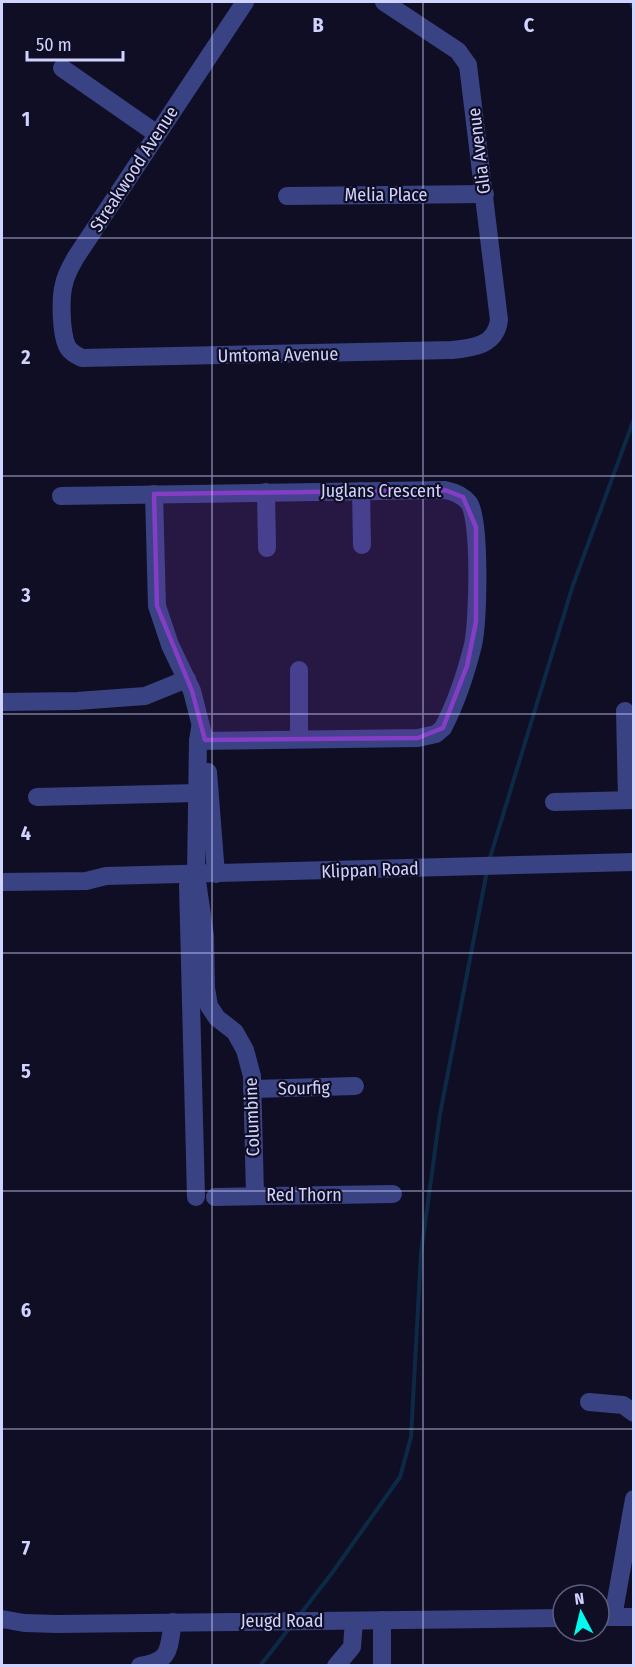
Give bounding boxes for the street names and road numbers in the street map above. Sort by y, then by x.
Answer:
street label: Streakwood Avenue [85,102,183,236]
street label: Glia Avenue [463,107,495,195]
street label: Melia Place [345,184,428,206]
street label: Umtoma Avenue [218,343,339,367]
street label: Juglans Crescent [321,480,441,502]
street label: Klippan Road [321,857,419,883]
street label: Columbine [240,1077,264,1157]
street label: Sourfig [278,1077,331,1099]
street label: Red Thorn [266,1184,342,1206]
street label: Jeugd Road [241,1610,323,1632]

